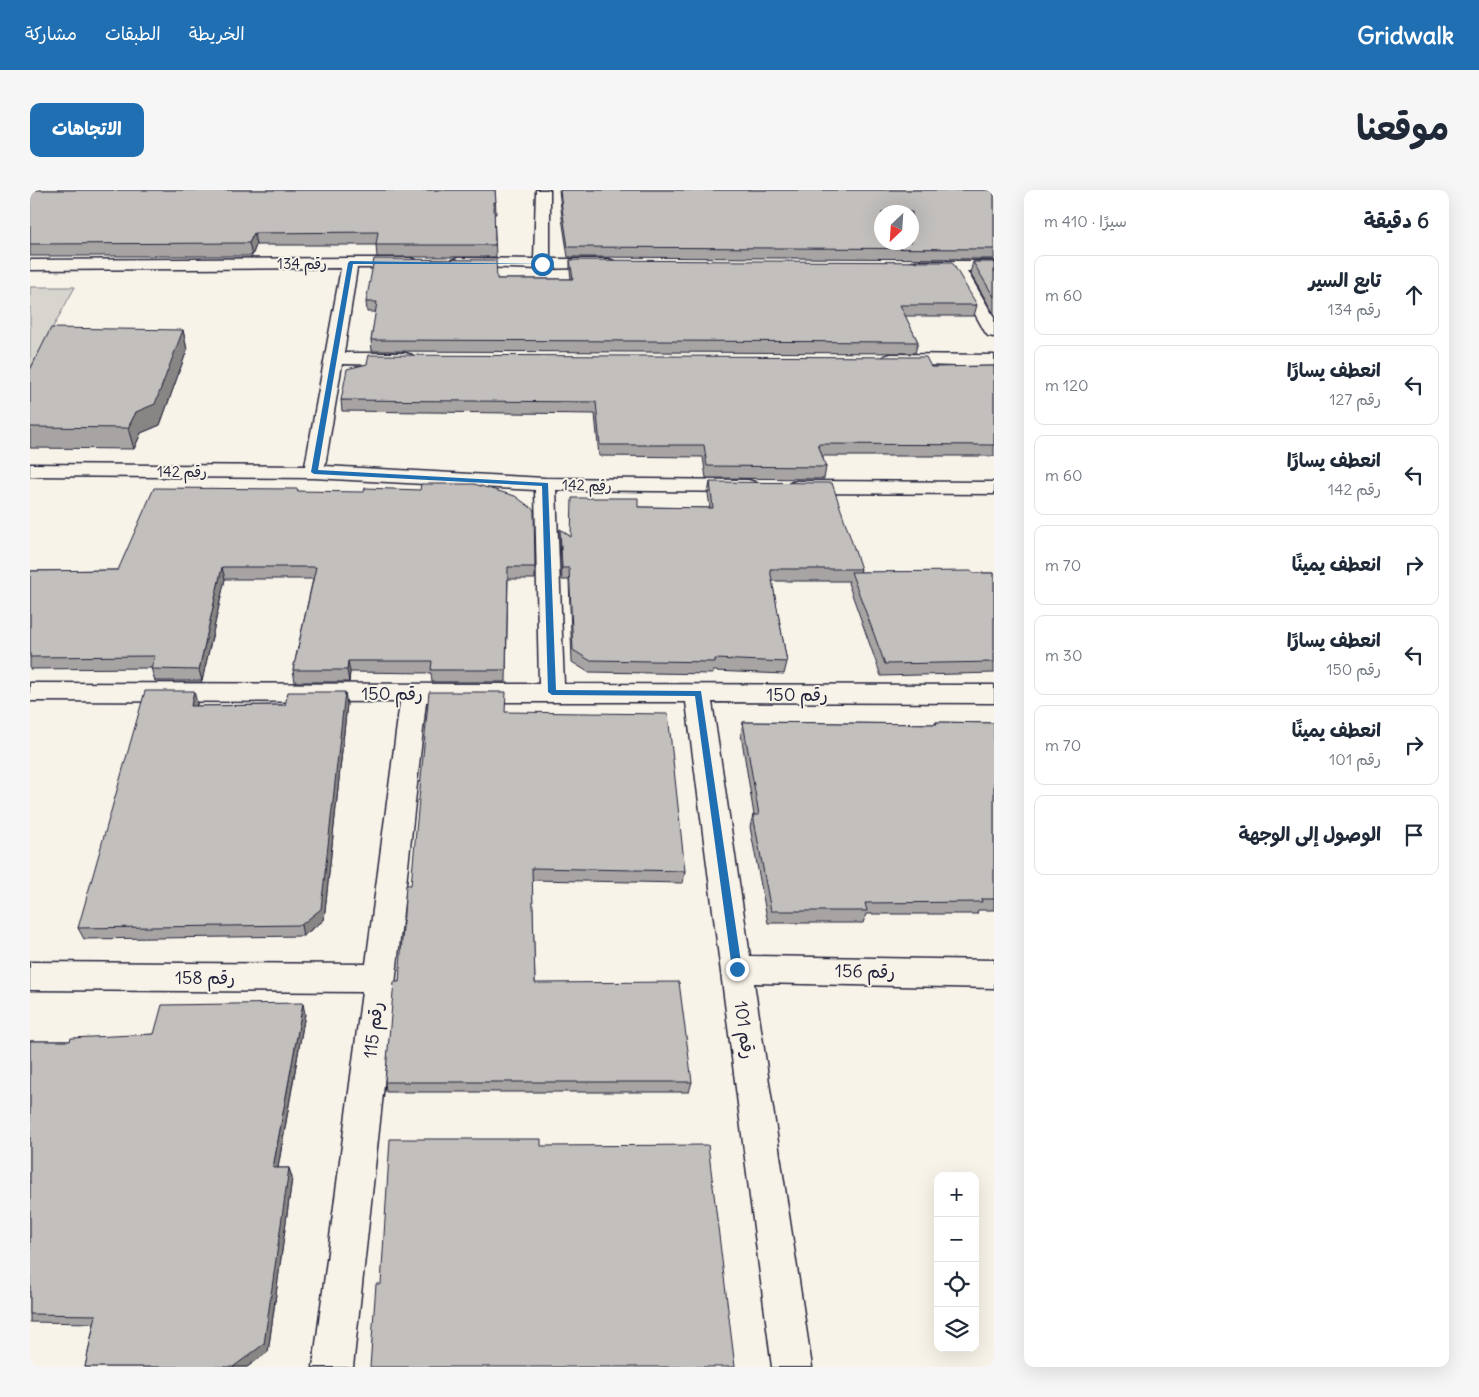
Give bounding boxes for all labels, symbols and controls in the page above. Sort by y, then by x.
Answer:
text: Gridwalk [1357,20,1454,50]
text: مشاركة [25,22,77,45]
text: الطبقات [105,22,161,45]
text: الخريطة [189,22,245,45]
button: الاتجاهات [30,103,144,157]
text: موقعنا [1356,105,1449,149]
north arrow [874,205,919,250]
text: 6 دقيقة [1363,207,1429,234]
text: سيرًا · 410 m [1044,211,1127,231]
route start [531,253,554,276]
street label: رقم 134 [277,254,327,276]
text: تابع السير [1309,268,1381,292]
icon: ahead [1400,281,1428,309]
text: 60 m [1045,285,1083,305]
text: رقم 134 [1328,299,1381,319]
text: انعطف يسارًا [1287,358,1381,382]
icon: left [1400,371,1428,399]
text: 120 m [1045,375,1089,395]
text: رقم 127 [1329,389,1381,409]
text: انعطف يسارًا [1287,448,1381,472]
icon: left [1400,461,1428,489]
street label: رقم 142 [157,462,207,484]
text: 60 m [1045,465,1083,485]
street label: رقم 142 [562,475,612,498]
text: رقم 142 [1328,479,1381,499]
icon: right [1400,551,1428,579]
text: انعطف يمينًا [1292,552,1381,576]
text: 70 m [1045,555,1081,575]
text: انعطف يسارًا [1287,628,1381,652]
icon: left [1400,641,1428,669]
text: 30 m [1045,645,1082,665]
text: رقم 150 [1326,659,1381,679]
street label: رقم 150 [361,682,423,708]
street label: رقم 150 [766,683,828,709]
text: انعطف يمينًا [1292,718,1381,742]
icon: right [1400,731,1428,759]
text: 70 m [1045,735,1081,755]
text: رقم 101 [1329,749,1381,769]
icon: arrive [1400,821,1428,849]
text: الوصول إلى الوجهة [1238,822,1381,846]
route end [726,958,749,981]
street label: رقم 156 [835,959,895,986]
street label: رقم 158 [175,966,235,992]
street label: رقم 101 [727,999,760,1061]
street label: رقم 115 [358,1000,391,1060]
map controls [934,1172,979,1352]
button: + [934,1172,979,1217]
button: − [934,1217,979,1262]
button: locate [934,1262,979,1307]
button: layers [934,1307,979,1352]

